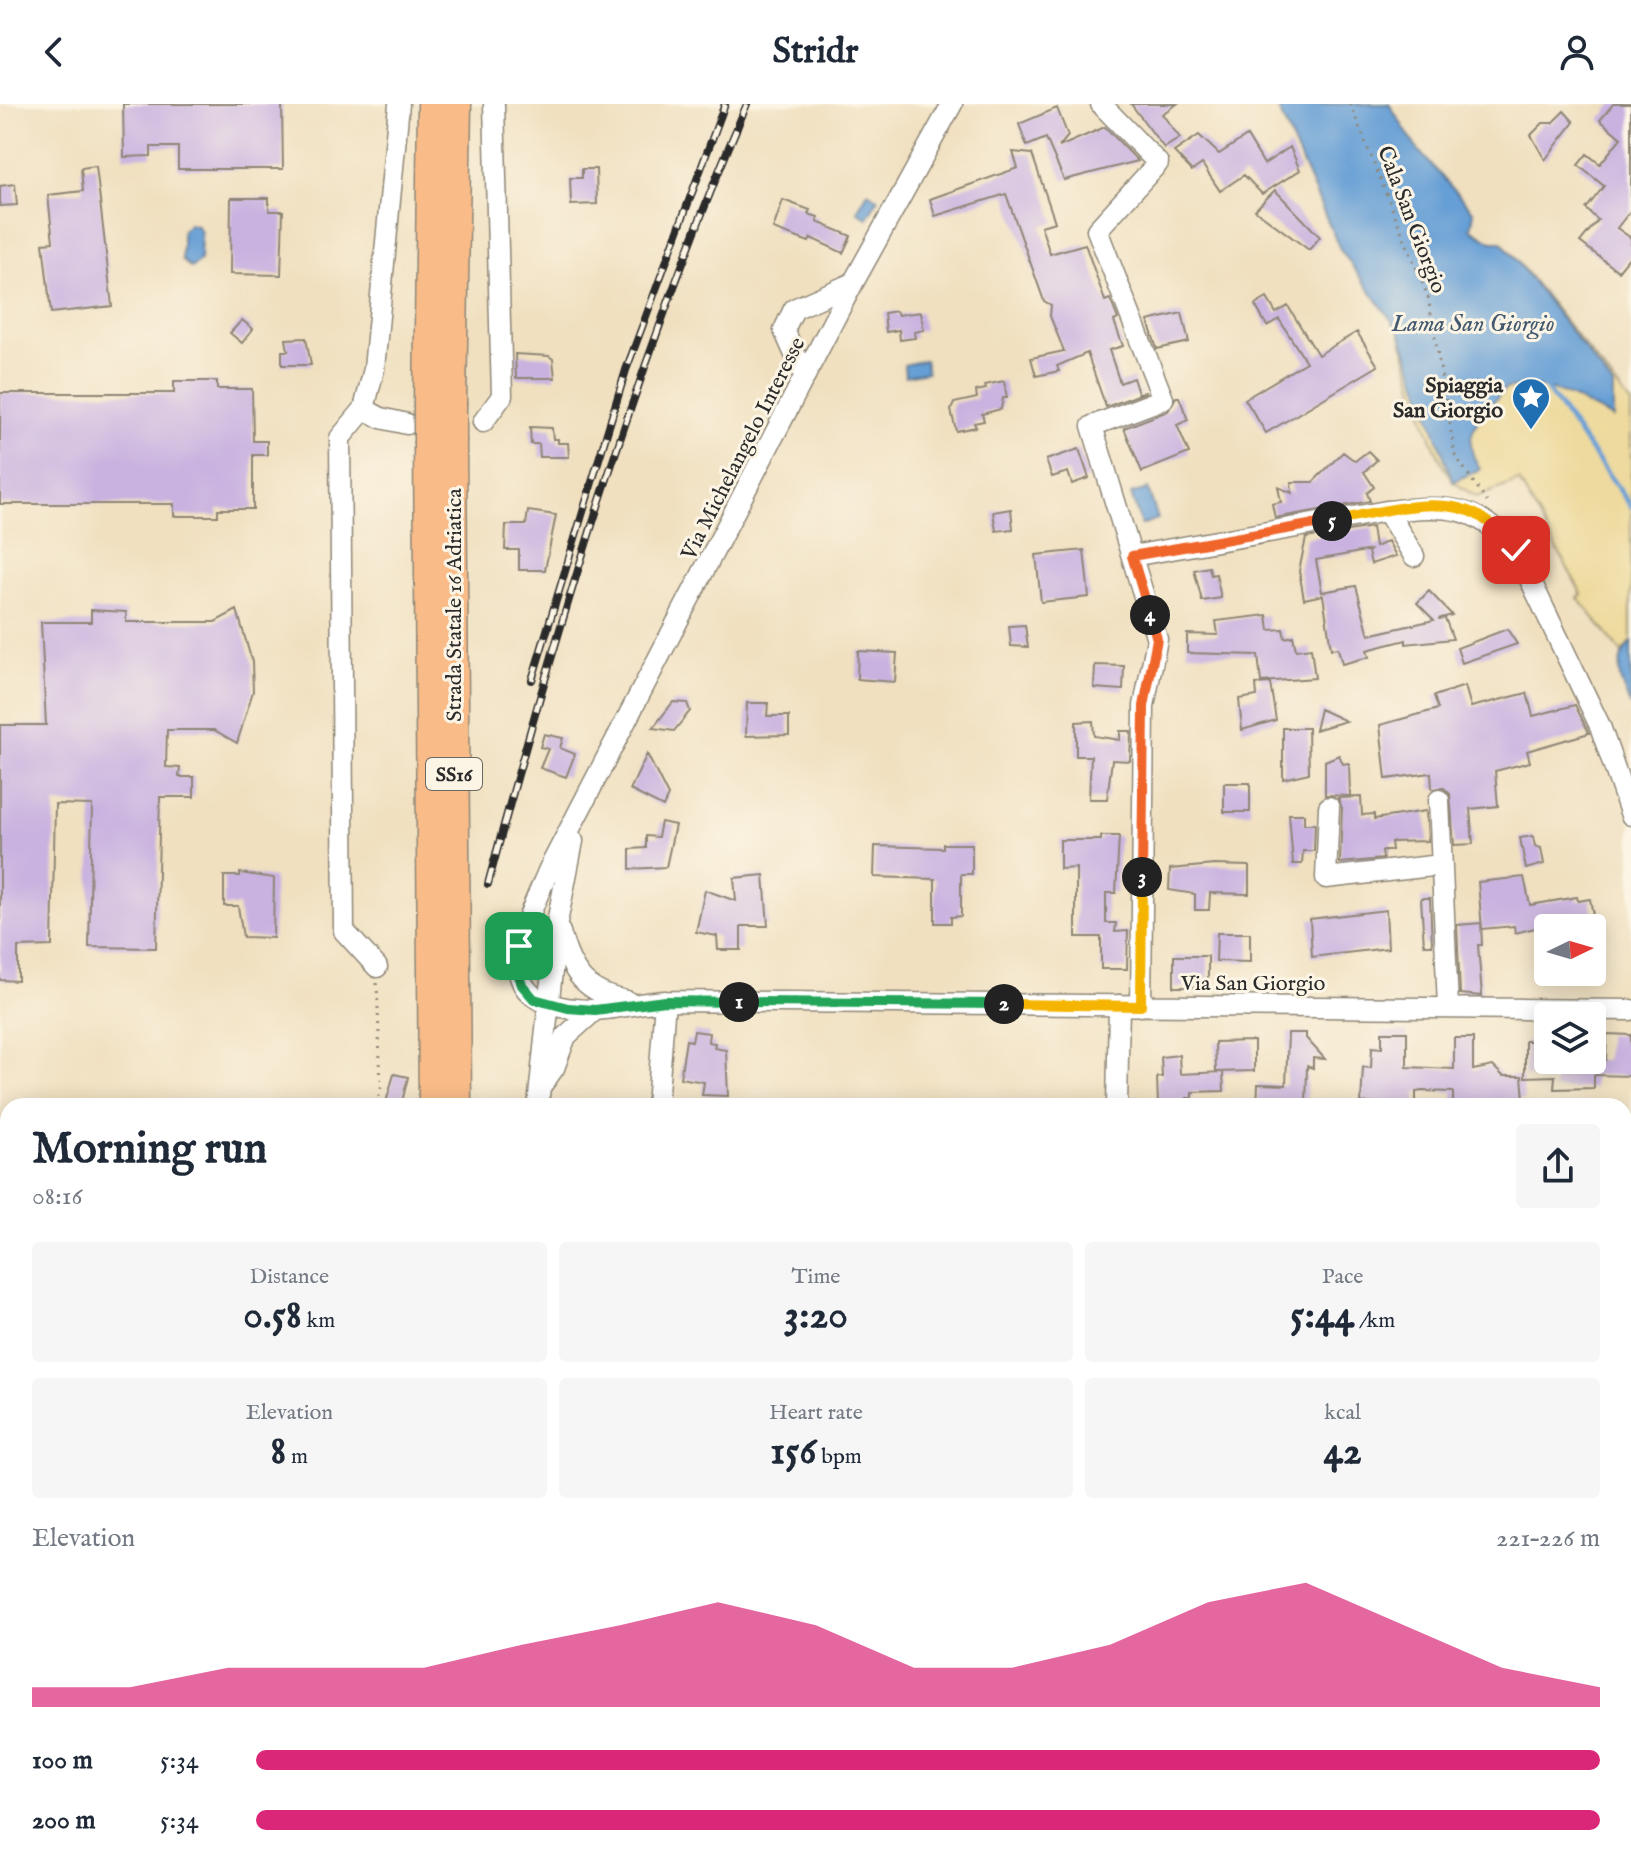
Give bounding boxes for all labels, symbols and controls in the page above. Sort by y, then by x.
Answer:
text: Stridr [773,29,858,75]
icon: back [32,30,76,74]
icon: person [1555,30,1599,74]
street label: Cala San Giorgio [1370,142,1452,297]
water label: Lama San Giorgio [1390,309,1555,340]
street label: Via Michelangelo Interesse [675,333,812,566]
place label: Spiaggia San Giorgio [1393,372,1503,425]
place icon: Spiaggia San Giorgio [1510,376,1552,431]
street label: Strada Statale 16 Adriatica [441,488,469,722]
pin: 5 [1312,501,1352,541]
text: 5 [1328,507,1336,535]
pin [1482,516,1550,584]
icon: check [1494,528,1538,572]
pin: 4 [1130,595,1170,635]
text: 4 [1145,601,1155,629]
road number: SS16 [426,758,482,790]
pin: 3 [1122,857,1162,897]
text: 3 [1138,863,1146,891]
pin [485,912,553,980]
north arrow [1534,914,1606,986]
map controls [1534,914,1606,1074]
icon: arrive [497,924,541,968]
street label: Via San Giorgio [1180,970,1325,998]
pin: 1 [719,982,759,1022]
pin: 2 [984,984,1024,1024]
text: 1 [735,988,743,1016]
text: 2 [999,990,1009,1018]
button: layers [1534,1002,1606,1074]
text: Morning run [32,1122,267,1178]
button: share [1516,1124,1600,1208]
text: 08:16 [32,1180,82,1213]
text: Distance [250,1263,329,1291]
text: Time [792,1263,840,1291]
text: Pace [1322,1263,1363,1291]
text: 0.58 [243,1291,302,1342]
text: 3:20 [784,1291,848,1342]
text: 5:44 [1290,1291,1354,1342]
text: km [302,1307,335,1335]
text: /km [1354,1307,1395,1335]
text: Elevation [246,1399,333,1427]
text: Heart rate [769,1399,863,1427]
text: kcal [1324,1399,1361,1427]
text: 8 [271,1427,286,1478]
text: 156 [770,1427,816,1478]
text: 42 [1323,1427,1362,1478]
text: m [286,1443,308,1471]
text: bpm [816,1443,862,1471]
text: Elevation [32,1522,135,1555]
text: 221–226 m [1496,1522,1600,1555]
text: 100 m [32,1744,93,1777]
text: 5:34 [160,1744,199,1777]
text: 200 m [32,1804,96,1837]
text: 5:34 [160,1804,199,1837]

